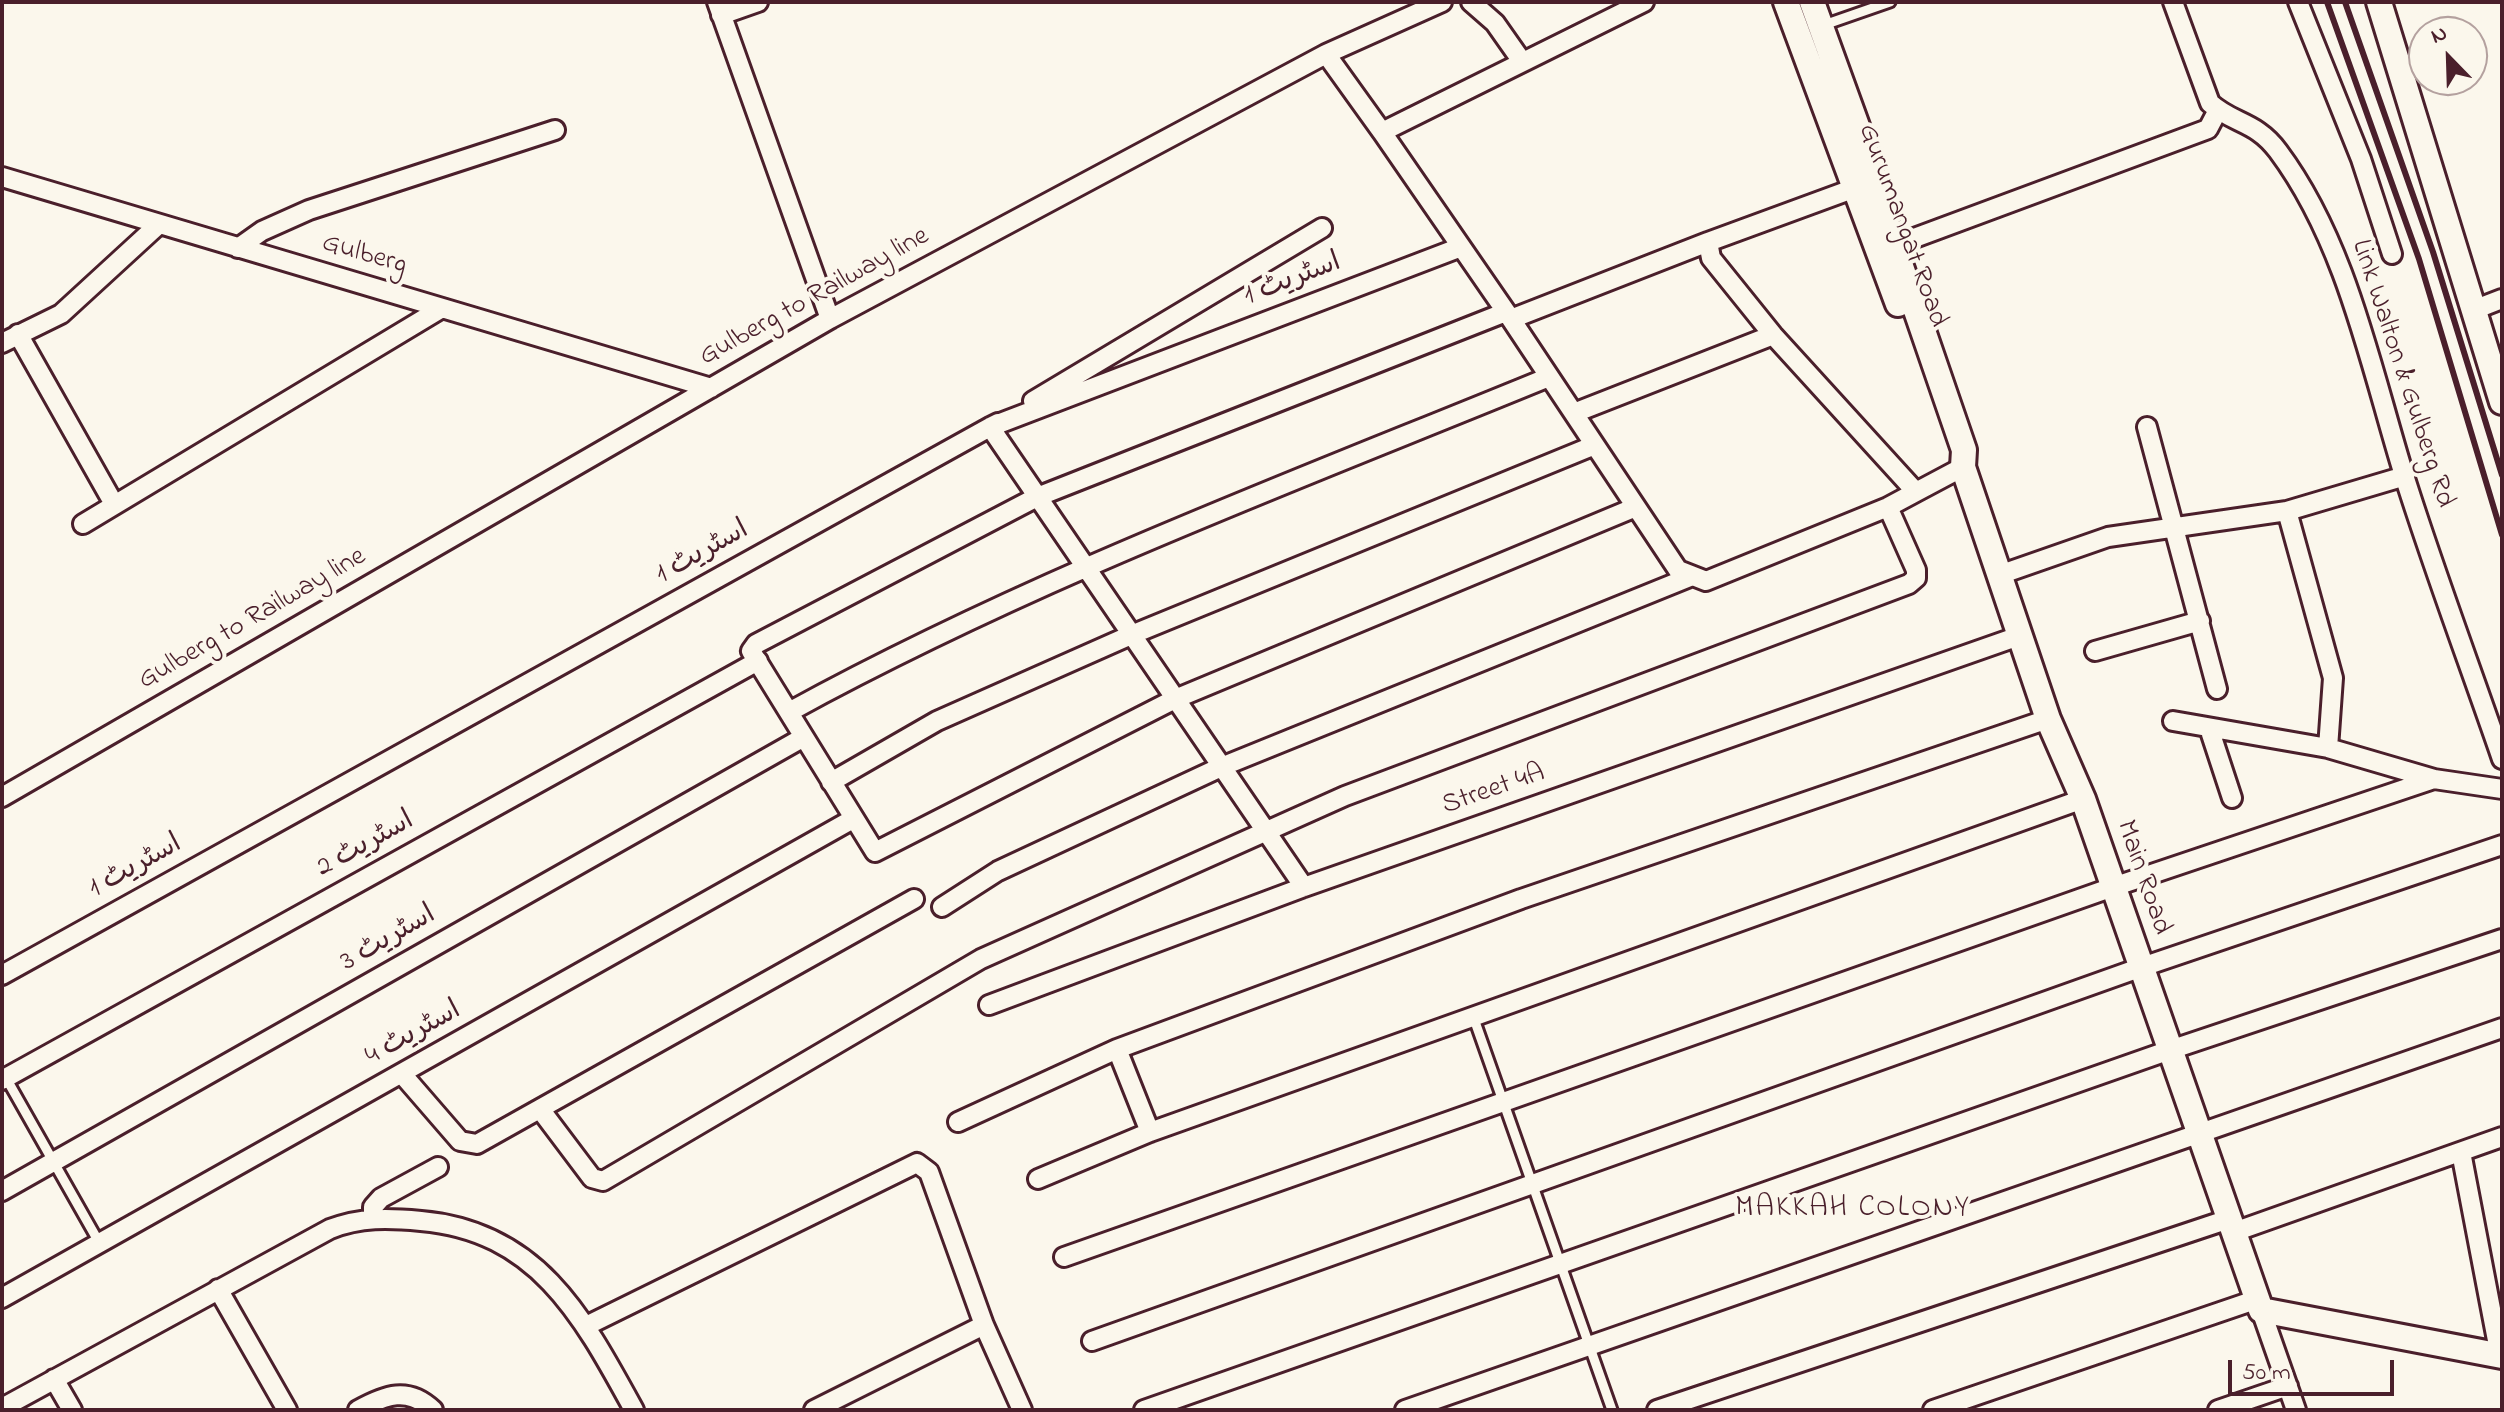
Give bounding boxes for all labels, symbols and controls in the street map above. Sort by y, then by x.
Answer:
north arrow [2408,16,2488,96]
text: N [2426,18,2452,53]
street label: Gurumangat Road [1849,120,1953,332]
street label: Gulberg to Railway line [694,221,936,375]
street label: Gulberg [318,228,410,284]
street label: Link Walton & Gulberg Rd [2342,236,2460,512]
street label: اسٹریٹ 1 [1240,247,1346,315]
street label: اسٹریٹ 1 [651,515,755,593]
street label: Gulberg to Railway line [133,541,373,699]
street label: Street 4A [1438,758,1550,824]
street label: اسٹریٹ 2 [311,806,421,886]
street label: Main Road [2107,816,2177,940]
street label: اسٹریٹ 1 [84,829,188,907]
street label: اسٹریٹ 3 [336,899,442,981]
street label: اسٹریٹ 4 [360,995,468,1075]
district label: MAKKAH COLONY [1735,1192,1971,1228]
scale bar [2232,1344,2398,1394]
text: 50 m [2242,1356,2291,1391]

